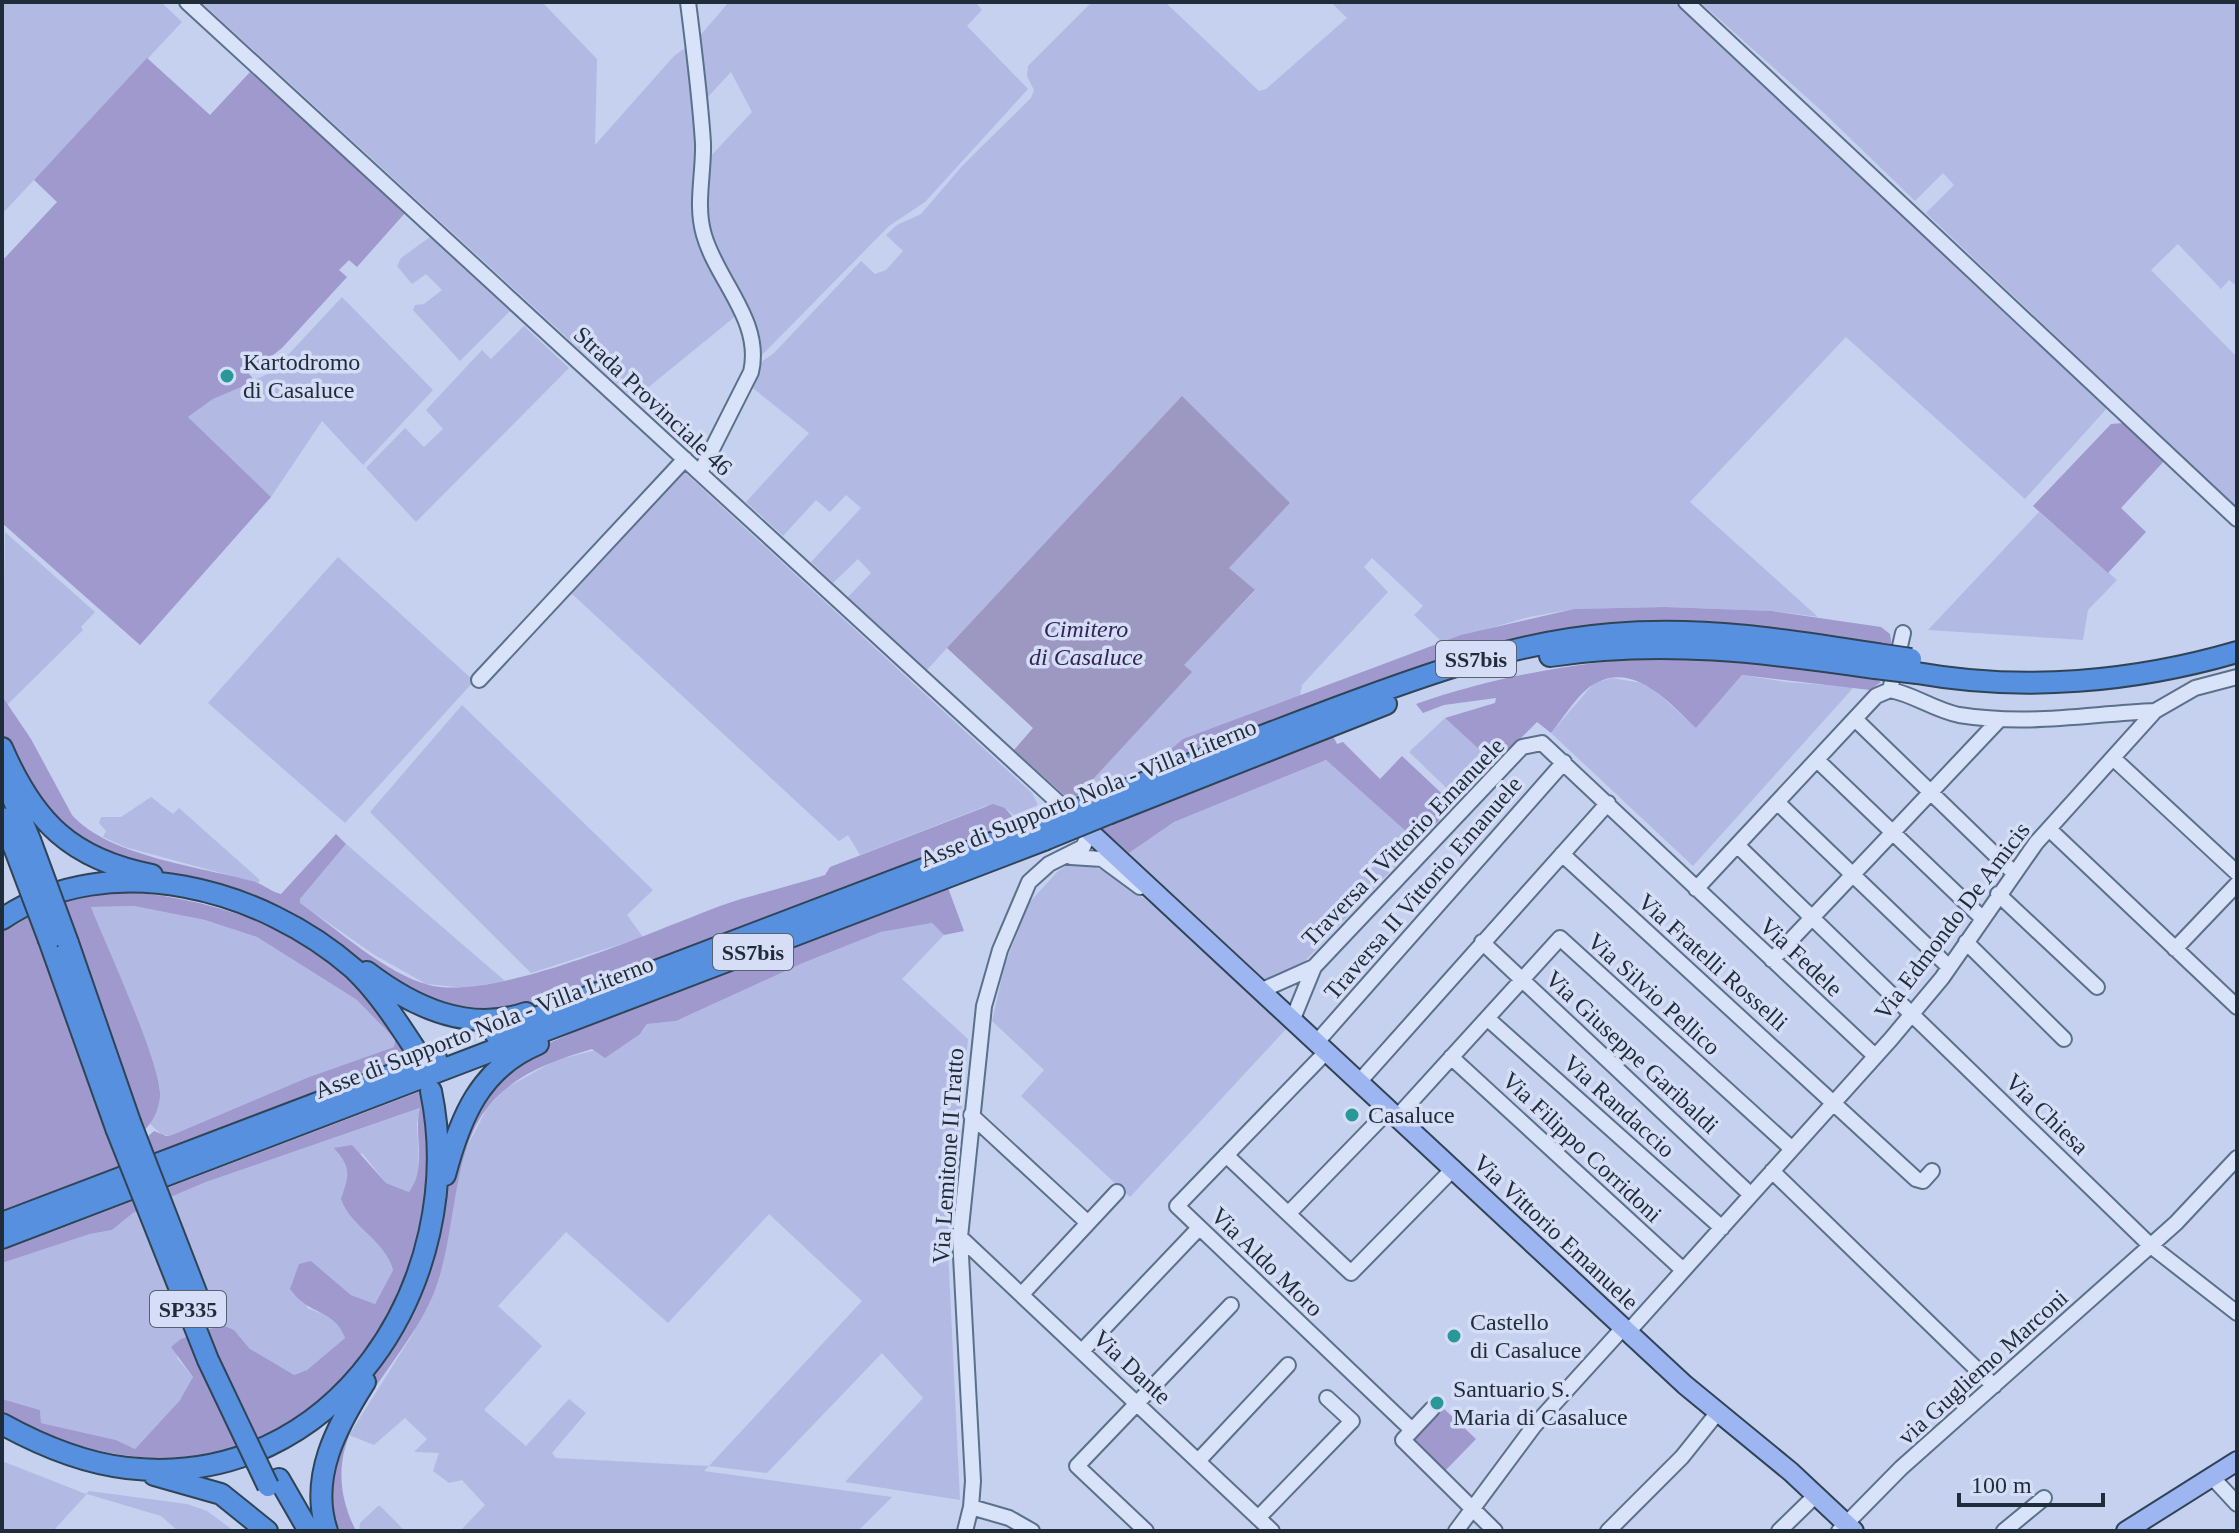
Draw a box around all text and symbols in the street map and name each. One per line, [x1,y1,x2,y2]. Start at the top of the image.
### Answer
street label: Strada Provinciale 46 [569,321,737,481]
place label: Kartodromo di Casaluce [243,349,360,403]
marker: Kartodromo di Casaluce [218,367,236,385]
park label: Cimitero di Casaluce [1029,616,1143,670]
road number: SS7bis [1436,641,1516,677]
street label: Asse di Supporto Nola - Villa Literno [916,713,1260,873]
street label: Traversa I Vittorio Emanuele [1297,733,1509,951]
street label: Traversa II Vittorio Emanuele [1319,771,1527,1005]
street label: Via Edmondo De Amicis [1869,817,2035,1025]
street label: Via Fratelli Rosselli [1633,888,1793,1036]
street label: Via Fedele [1754,912,1848,1002]
street label: Via Silvio Pellico [1582,928,1726,1060]
road number: SS7bis [713,934,793,970]
street label: Asse di Supporto Nola - Villa Literno [311,950,657,1104]
street label: Via Giuseppe Garibaldi [1540,965,1724,1139]
street label: Via Lemitone II Tratto [927,1047,969,1265]
street label: Via Randaccio [1558,1049,1680,1163]
street label: Via Filippo Corridoni [1497,1067,1667,1228]
street label: Via Chiesa [2000,1068,2094,1160]
place label: Casaluce [1368,1102,1455,1128]
marker: Casaluce [1343,1106,1361,1124]
street label: Via Vittorio Emanuele [1468,1149,1644,1315]
street label: Via Aldo Moro [1206,1202,1328,1322]
street label: via Gugliemo Marconi [1893,1284,2073,1450]
road number: SP335 [150,1291,226,1327]
place label: Castello di Casaluce [1470,1309,1581,1363]
street label: Via Dante [1088,1325,1176,1409]
marker: Castello di Casaluce [1445,1327,1463,1345]
place label: Santuario S. Maria di Casaluce [1453,1376,1628,1430]
marker: Santuario S. Maria di Casaluce [1428,1394,1446,1412]
scale bar [1959,1457,2103,1507]
text: 100 m [1971,1472,2032,1498]

